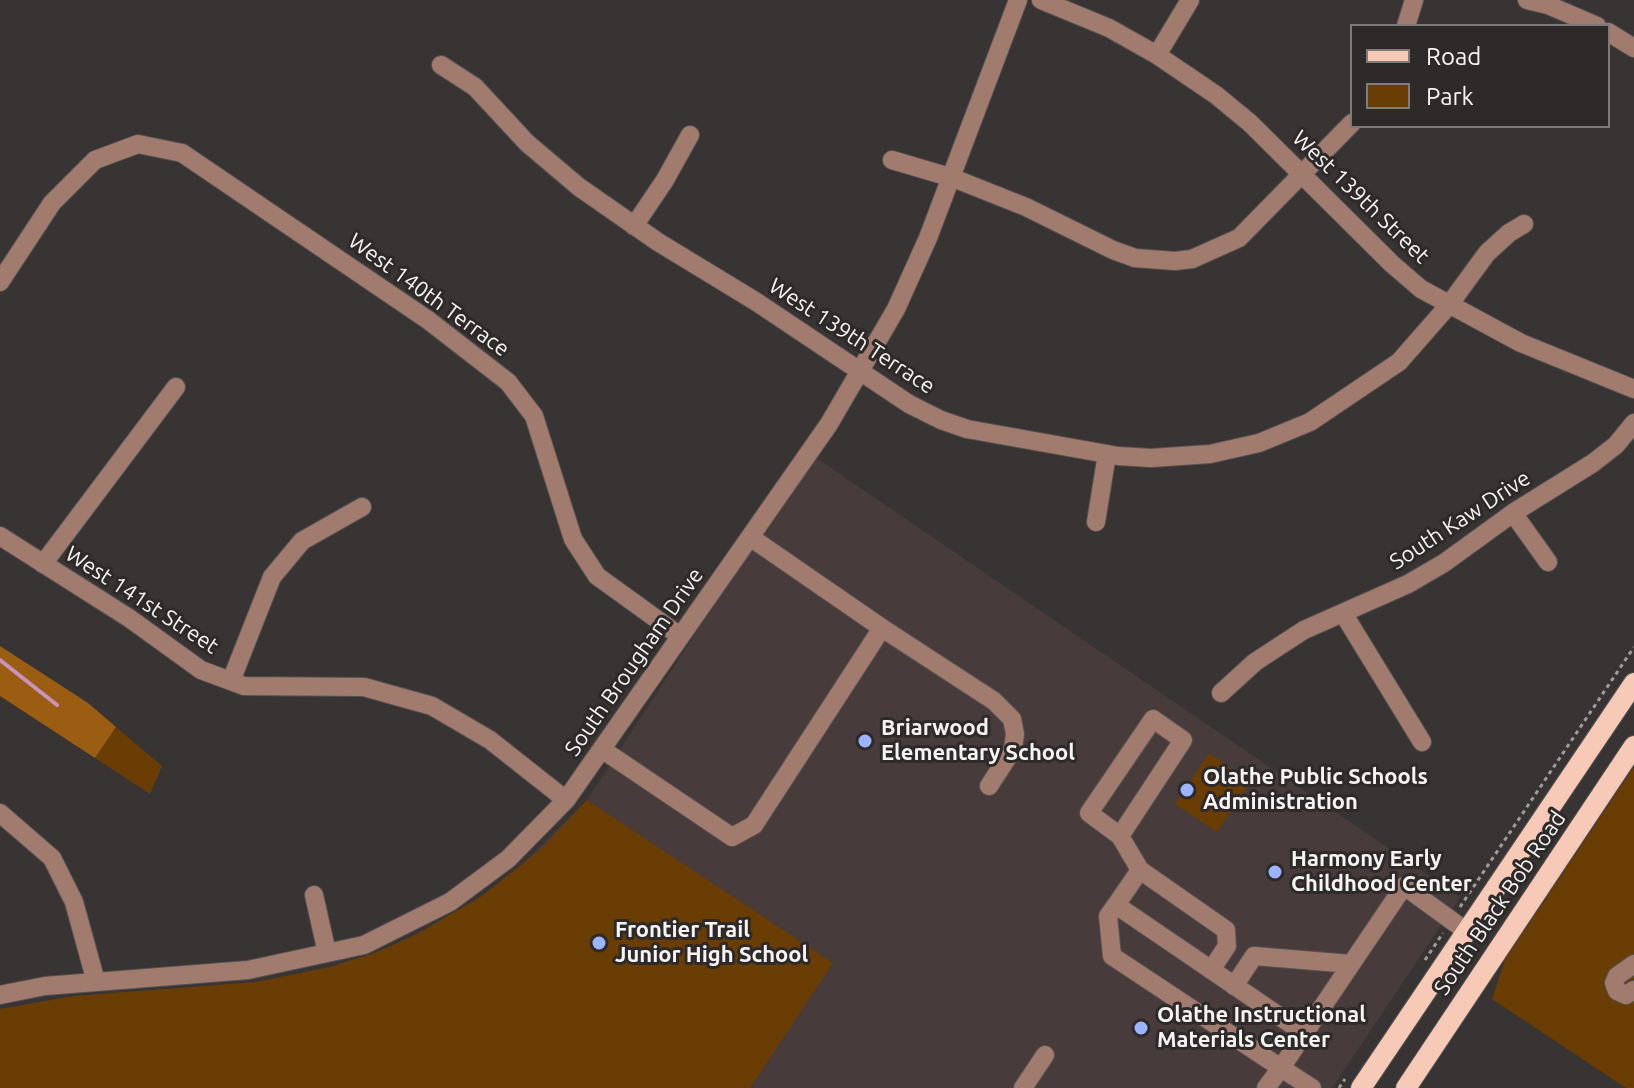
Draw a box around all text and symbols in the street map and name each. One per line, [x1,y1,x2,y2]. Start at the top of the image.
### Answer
legend [1350,24,1610,128]
text: Road [1426,43,1481,70]
text: Park [1426,83,1474,110]
street label: West 139th Street [1287,125,1435,269]
street label: West 140th Terrace [343,228,515,362]
street label: West 139th Terrace [764,273,940,399]
street label: South Kaw Drive [1385,465,1535,575]
street label: West 141st Street [60,541,224,659]
street label: South Brougham Drive [559,563,709,761]
place label: Briarwood Elementary School [881,715,1075,766]
marker: Briarwood Elementary School [856,732,874,750]
place label: Olathe Public Schools Administration [1203,764,1428,816]
marker: Olathe Public Schools Administration [1178,781,1196,799]
street label: South Black Bob Road [1429,806,1571,1000]
place label: Harmony Early Childhood Center [1291,846,1472,898]
marker: Harmony Early Childhood Center [1266,863,1284,881]
place label: Frontier Trail Junior High School [615,917,808,968]
marker: Frontier Trail Junior High School [590,934,608,952]
place label: Olathe Instructional Materials Center [1157,1002,1366,1054]
marker: Olathe Instructional Materials Center [1132,1019,1150,1037]

